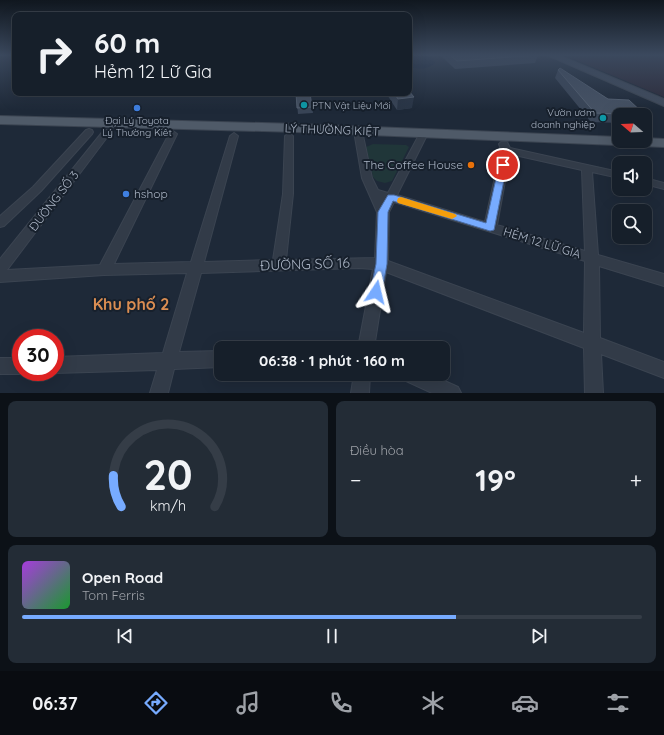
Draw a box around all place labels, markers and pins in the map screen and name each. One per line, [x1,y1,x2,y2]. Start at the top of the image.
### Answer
place label: PTN Vật Liệu Mới [312,99,391,112]
marker: PTN Vật Liệu Mới [299,100,309,110]
marker: Đại Lý Toyota Lý Thường Kiêt [132,103,142,113]
place label: Vườn ươm doanh nghiệp [531,106,595,131]
marker: Vườn ươm doanh nghiệp [598,113,608,123]
place label: Đại Lý Toyota Lý Thường Kiêt [102,114,172,139]
pin [486,148,520,182]
place label: The Coffee House [363,157,463,172]
marker: The Coffee House [466,160,476,170]
place label: hshop [134,186,168,201]
marker: hshop [121,189,131,199]

